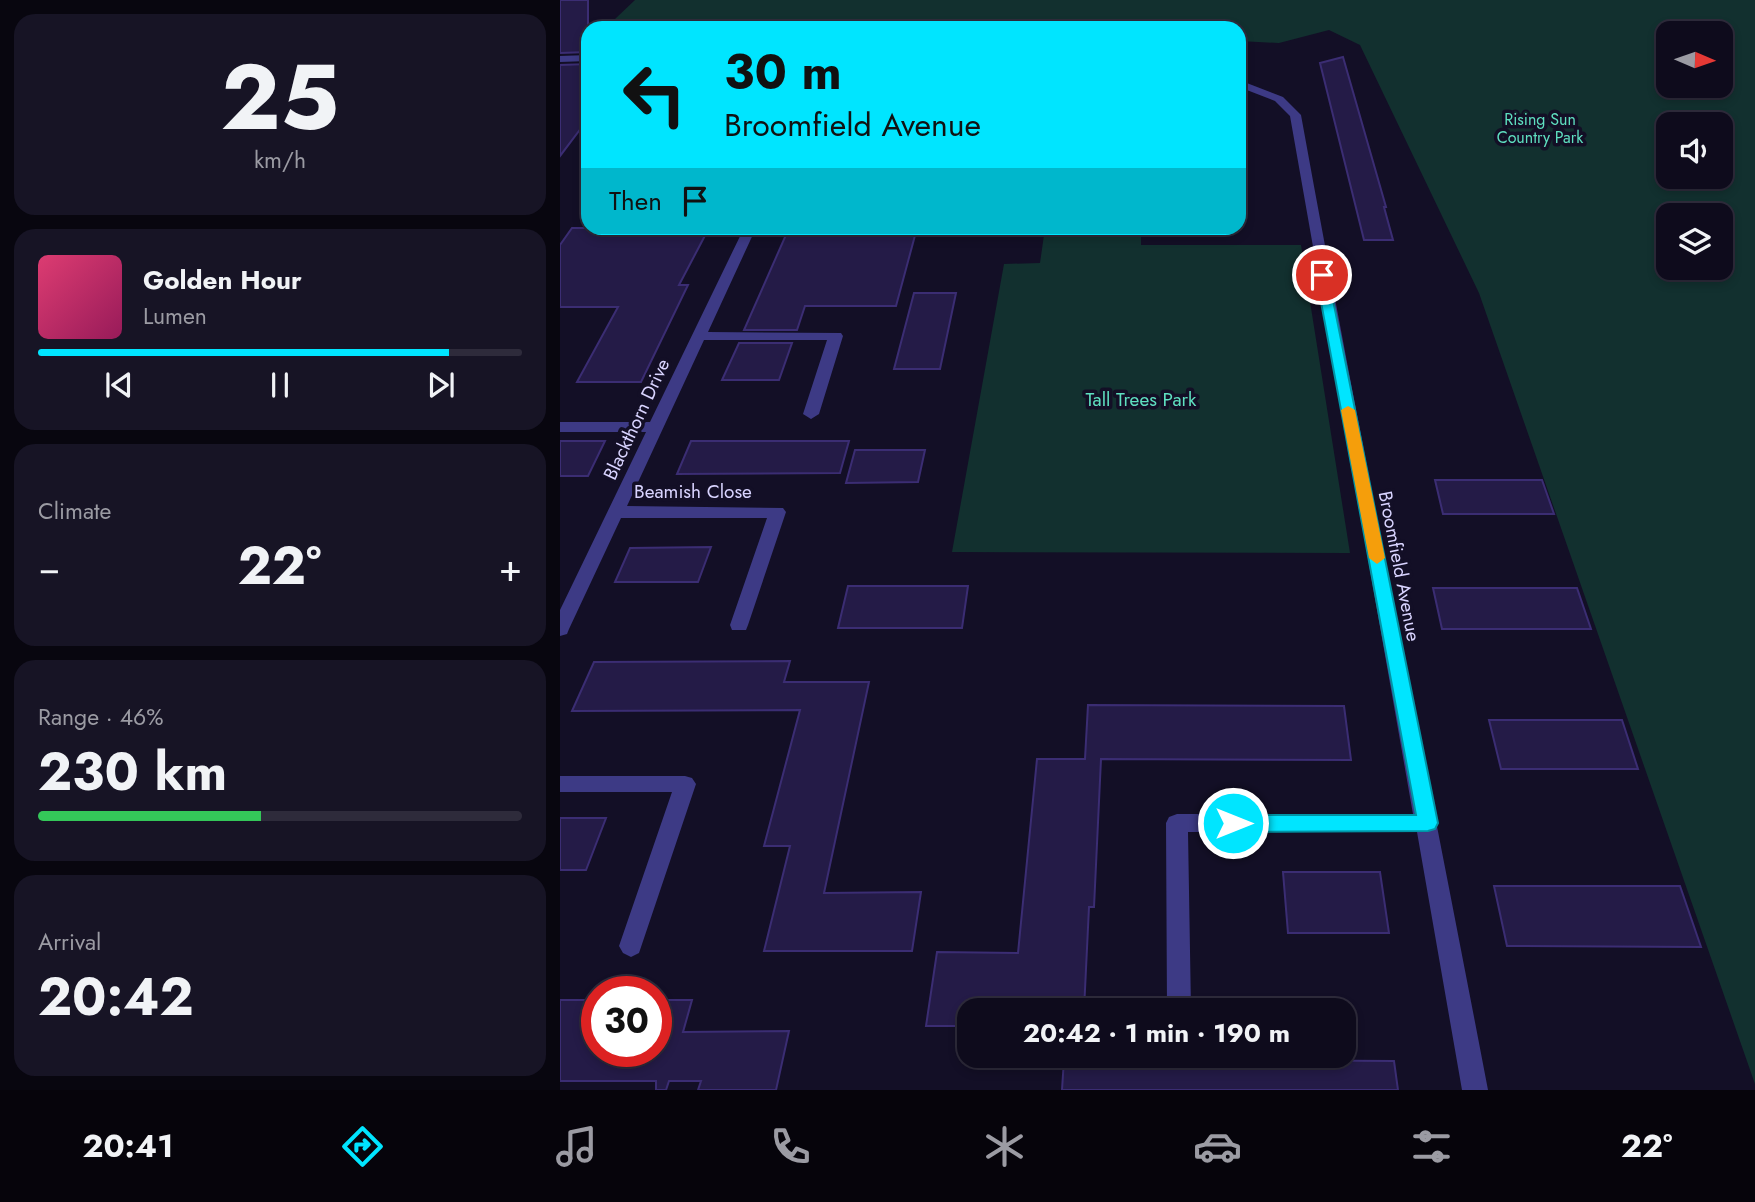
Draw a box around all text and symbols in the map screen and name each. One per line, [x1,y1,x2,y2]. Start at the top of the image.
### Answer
north arrow [1656,21,1732,98]
map controls [1656,21,1733,280]
text: 25 [221,32,339,163]
text: 30 m [724,37,842,107]
icon: left [609,49,700,140]
text: Broomfield Avenue [724,102,981,148]
park label: Rising Sun Country Park [1497,108,1584,149]
button: sound [1656,112,1733,189]
text: km/h [254,143,306,177]
text: Then [609,182,662,220]
icon: arrive [676,182,714,220]
button: layers [1656,203,1733,280]
pin [1292,245,1352,305]
icon: arrive [1303,256,1341,294]
text: Golden Hour [143,261,302,299]
text: Lumen [143,299,207,333]
street label: Blackthorn Drive [597,354,676,484]
icon: previous [100,366,138,404]
icon: pause [261,366,299,404]
icon: next [422,366,460,404]
park label: Tall Trees Park [1086,386,1197,413]
street label: Beamish Close [634,478,752,505]
street label: Broomfield Avenue [1372,489,1427,644]
text: Climate [38,494,111,528]
text: 22° [238,528,321,604]
text: − [38,540,60,595]
text: + [499,540,522,595]
text: Range · 46% [38,700,164,734]
text: 230 km [38,734,227,810]
position arrow [1196,786,1270,860]
text: Arrival [38,925,101,959]
text: 20:42 [38,959,194,1035]
speed limit sign: 30 [581,976,672,1067]
text: 20:42 · 1 min · 190 m [1023,1014,1290,1052]
icon: directions [338,1122,387,1171]
icon: music [552,1122,601,1171]
icon: phone [766,1122,815,1171]
icon: climate [980,1122,1029,1171]
icon: car [1193,1122,1242,1171]
icon: filters [1407,1122,1456,1171]
text: 20:41 [82,1123,174,1169]
text: 22° [1621,1123,1673,1169]

